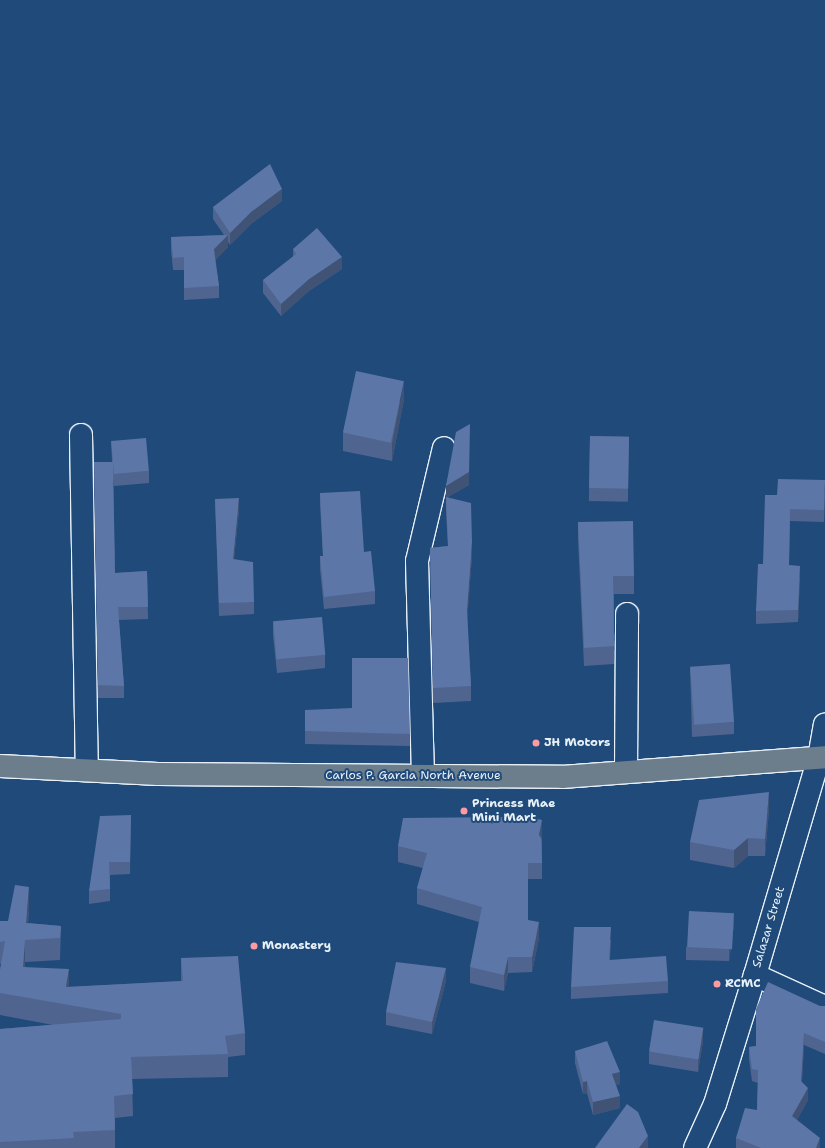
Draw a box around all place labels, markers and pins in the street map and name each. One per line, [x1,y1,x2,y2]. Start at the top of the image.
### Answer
place label: JH Motors [544,736,610,750]
marker: JH Motors [531,738,541,748]
place label: Princess Mae Mini Mart [472,797,555,825]
marker: Princess Mae Mini Mart [459,806,469,816]
place label: Monastery [262,939,331,953]
marker: Monastery [249,941,259,951]
place label: RCMC [725,977,761,991]
marker: RCMC [712,979,722,989]

